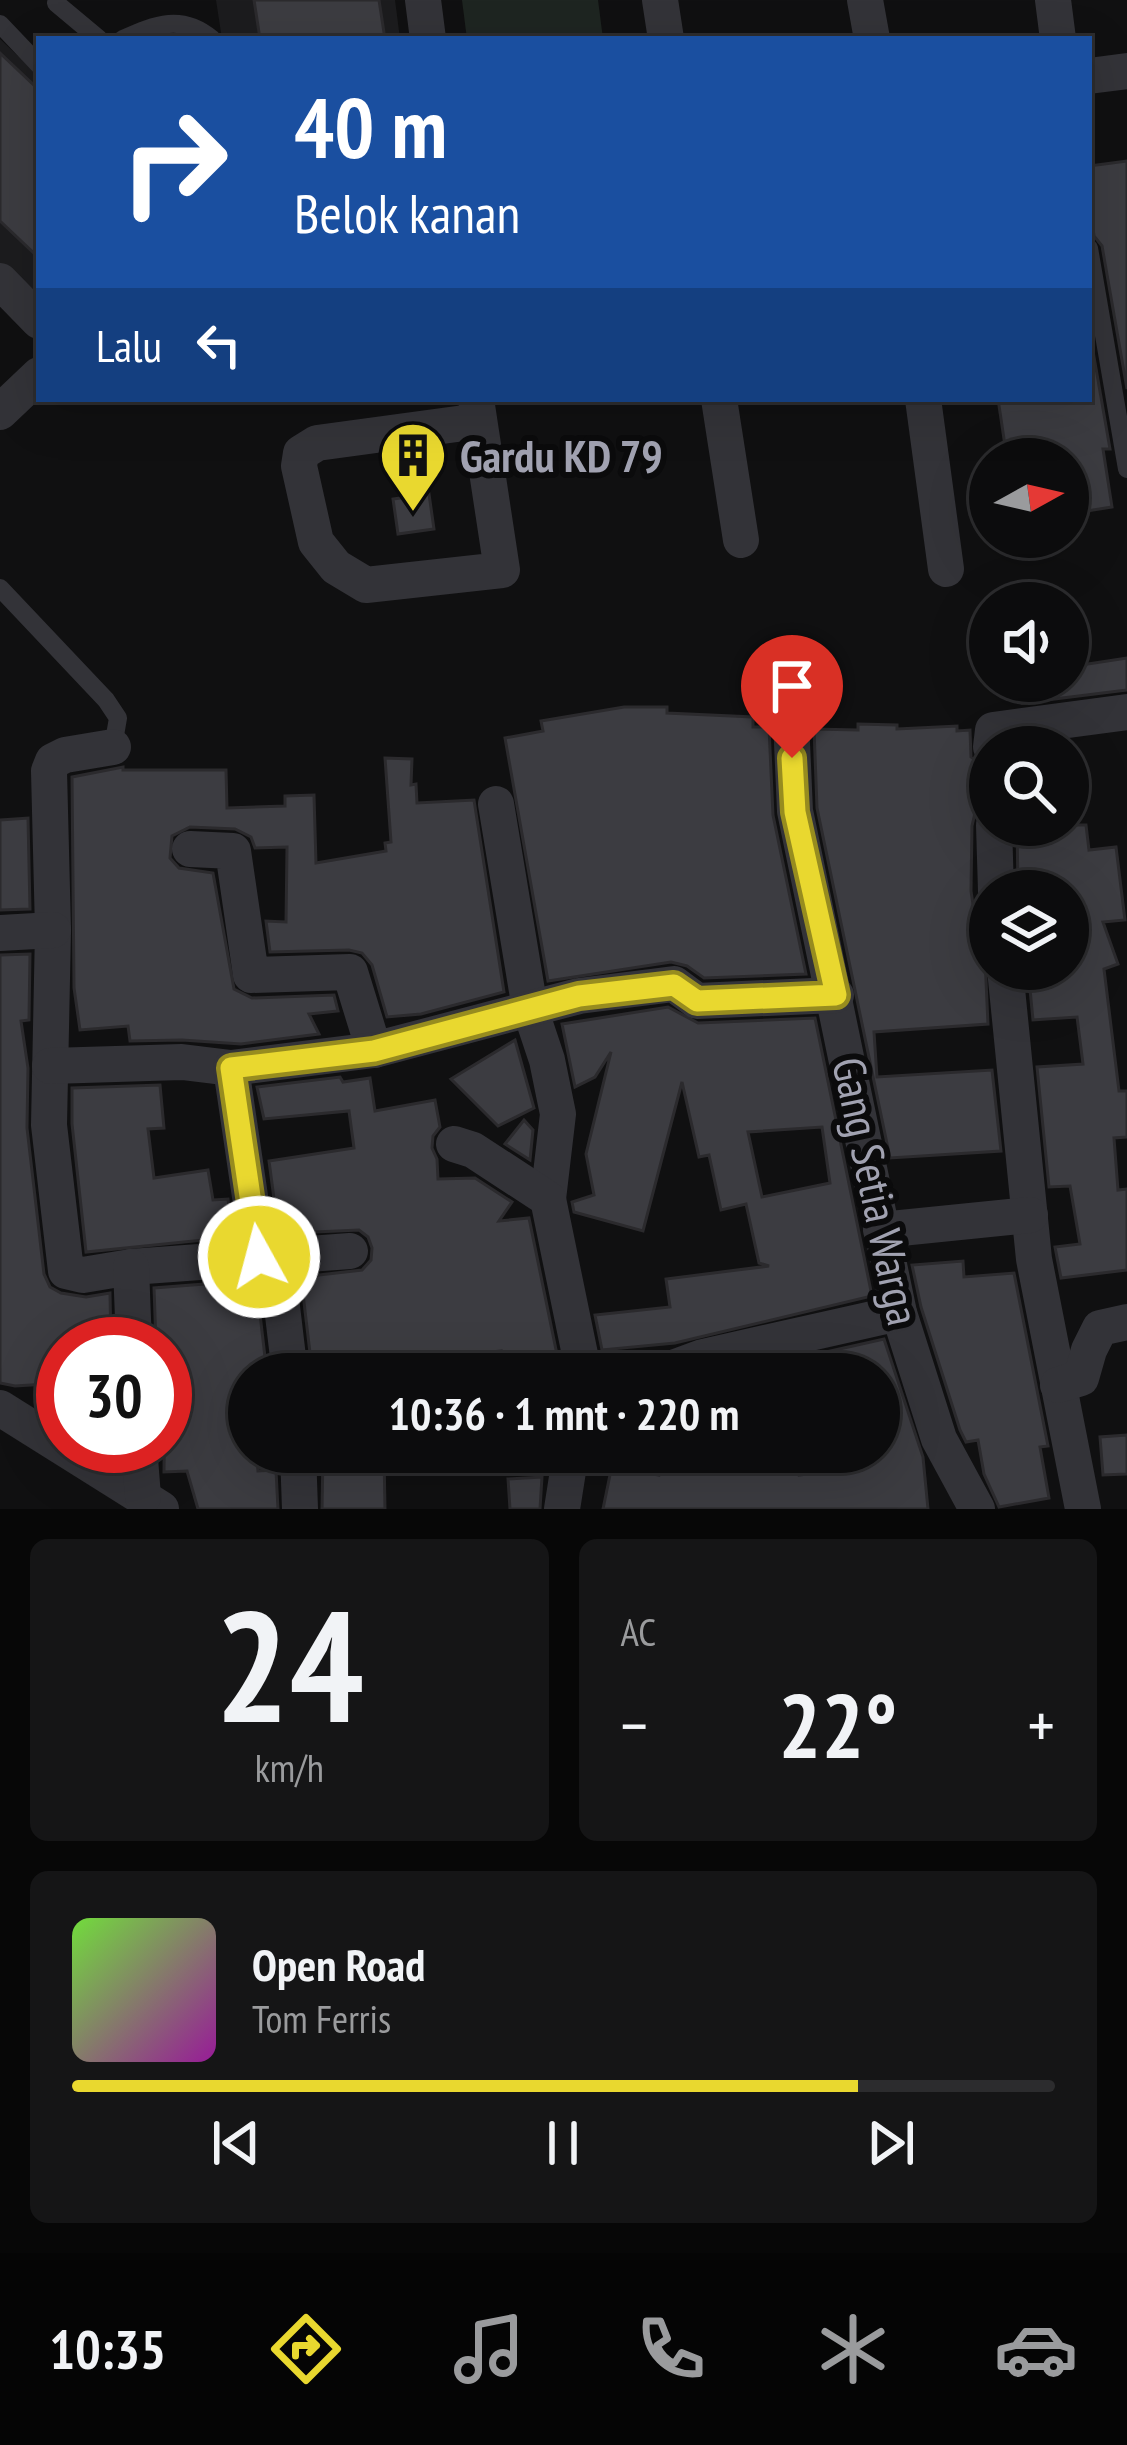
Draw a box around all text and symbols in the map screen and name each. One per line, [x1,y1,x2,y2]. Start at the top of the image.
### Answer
text: 40 m [294,72,447,181]
icon: right [96,84,252,240]
text: Belok kanan [294,178,520,248]
icon: left [186,312,252,378]
text: Lalu [96,316,162,374]
building icon: Gardu KD 79 [378,420,448,514]
place label: Gardu KD 79 [460,426,663,484]
north arrow [969,438,1089,558]
map controls [969,438,1089,990]
button: sound [969,582,1089,702]
pin [741,635,843,758]
icon: arrive [759,653,825,719]
button: search [969,726,1089,846]
button: layers [969,870,1089,990]
street label: Gang Setia Warga [820,1052,934,1330]
position arrow [196,1194,322,1320]
speed limit sign: 30 [36,1317,192,1473]
text: 10:36 · 1 mnt · 220 m [389,1384,739,1442]
text: 24 [215,1563,364,1765]
text: AC [621,1606,656,1657]
text: 22° [778,1666,897,1783]
text: − [621,1682,648,1767]
text: + [1028,1682,1055,1767]
text: km/h [255,1742,324,1793]
text: Open Road [252,1935,425,1993]
text: Tom Ferris [252,1993,391,2044]
icon: previous [203,2110,269,2176]
icon: pause [530,2110,596,2176]
icon: next [858,2110,924,2176]
icon: directions [264,2307,348,2391]
icon: music [447,2307,531,2391]
icon: phone [629,2307,713,2391]
icon: climate [811,2307,895,2391]
icon: car [994,2307,1078,2391]
text: 10:35 [49,2314,166,2384]

